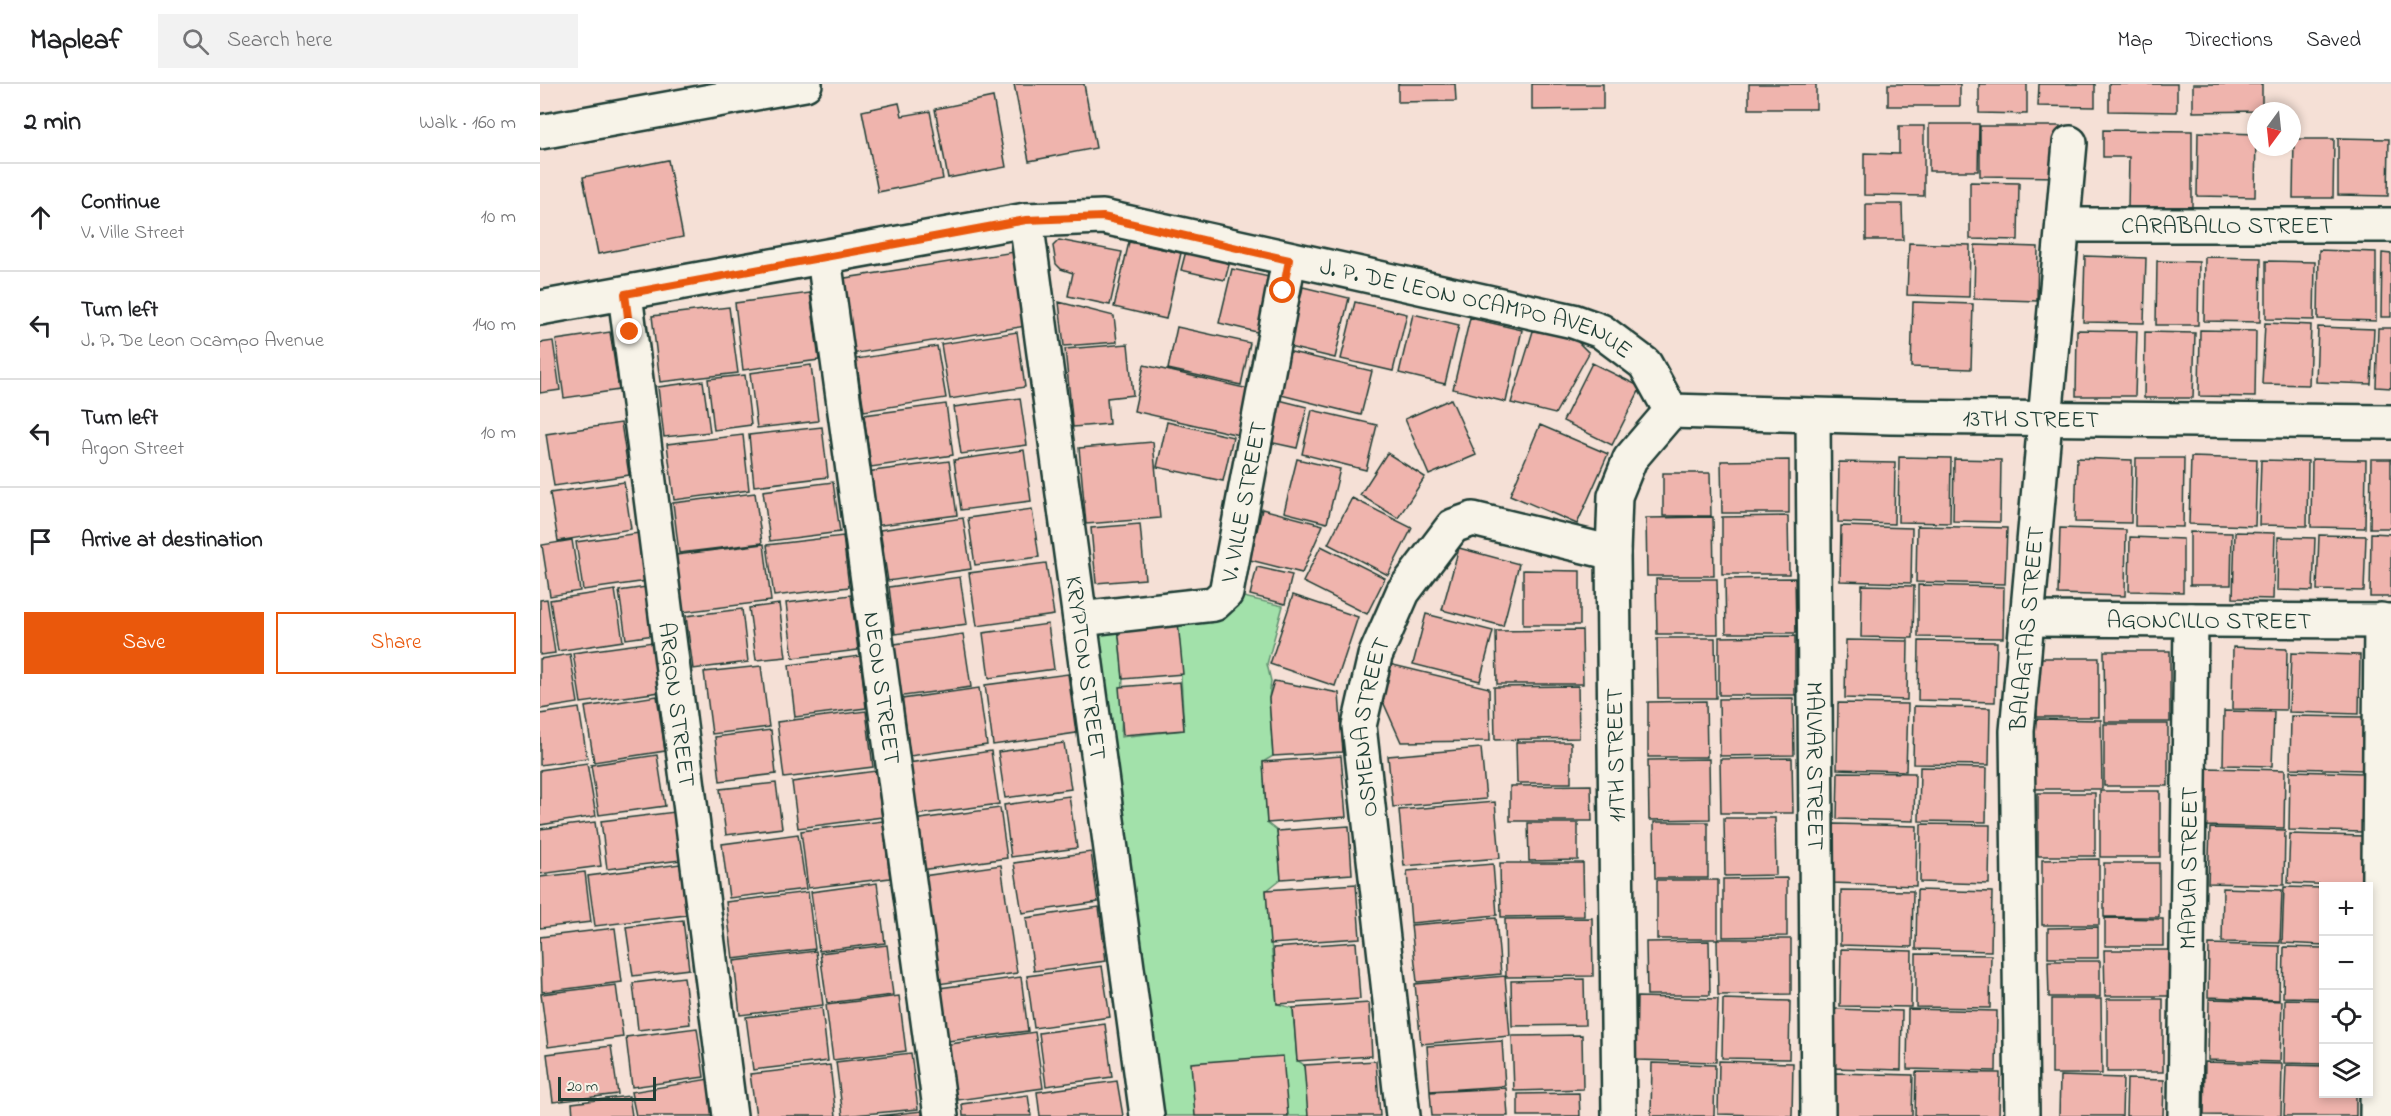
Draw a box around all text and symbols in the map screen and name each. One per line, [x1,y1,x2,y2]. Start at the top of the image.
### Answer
search box [158,14,578,68]
text: Mapleaf [30,21,122,62]
icon: search [179,25,212,58]
text: Search here [227,25,332,57]
text: Map [2117,26,2153,56]
text: Directions [2186,26,2273,56]
text: Saved [2306,26,2361,56]
north arrow [2247,102,2301,156]
text: 2 min [24,104,81,142]
text: Walk · 160 m [419,109,516,138]
text: Continue [81,187,160,219]
icon: ahead [24,201,57,234]
text: 10 m [480,203,516,232]
street label: CARABALLO STREET [2121,210,2333,245]
text: V. Ville Street [81,219,185,248]
street label: J. P. DE LEON OCAMPO AVENUE [1316,250,1639,369]
route start [1269,277,1295,303]
text: Turn left [81,295,158,327]
icon: left [24,309,57,342]
text: 140 m [472,311,516,340]
route end [616,318,642,344]
text: J. P. De Leon Ocampo Avenue [81,327,324,356]
text: Turn left [81,403,158,435]
street label: 13TH STREET [1962,403,2100,439]
icon: left [24,417,57,450]
text: 10 m [480,419,516,448]
street label: V. VILLE STREET [1213,419,1278,586]
text: Argon Street [81,435,184,464]
icon: arrive [24,525,57,558]
text: Arrive at destination [81,525,263,557]
street label: BALAGTAS STREET [2002,525,2055,733]
street label: KRYPTON STREET [1054,574,1114,763]
street label: AGONCILLO STREET [2106,604,2312,641]
street label: NEON STREET [852,610,908,767]
button: Save [24,612,264,674]
button: Share [276,612,516,674]
street label: ARGON STREET [647,620,703,790]
street label: OSMENA STREET [1344,632,1401,819]
street label: MALVAR STREET [1795,681,1831,851]
street label: 11TH STREET [1599,687,1636,822]
street label: MAPUA STREET [2172,786,2209,950]
map controls [2319,882,2373,1098]
button: + [2319,882,2373,936]
button: − [2319,936,2373,990]
button: locate [2319,990,2373,1044]
button: layers [2319,1044,2373,1098]
scale bar [558,1074,656,1102]
text: 20 m [567,1075,598,1099]

